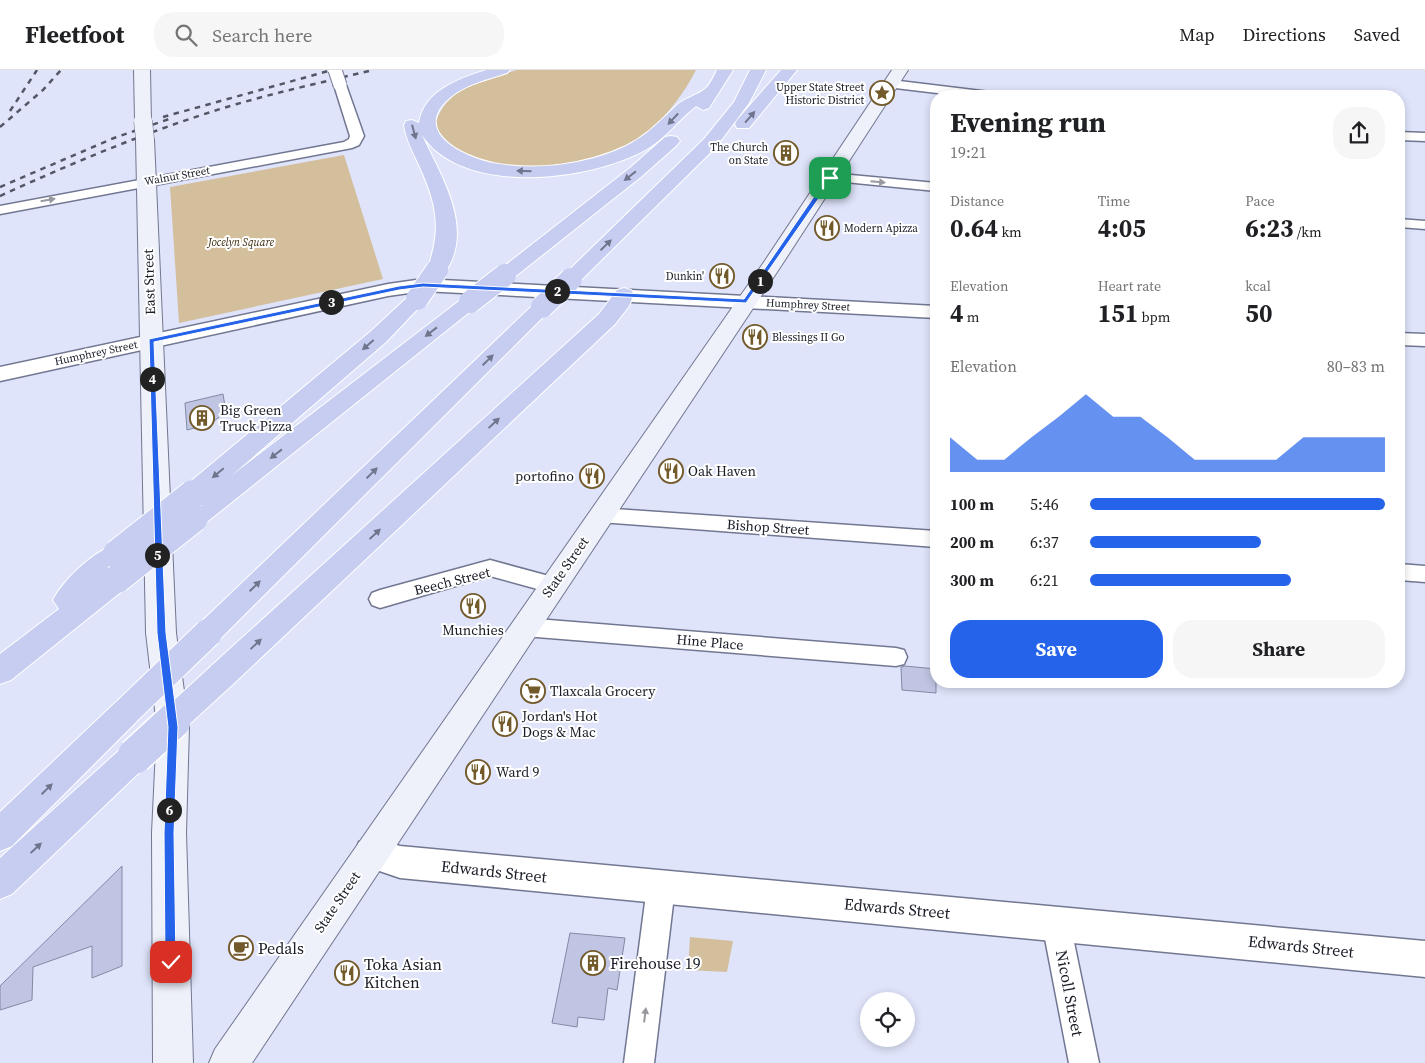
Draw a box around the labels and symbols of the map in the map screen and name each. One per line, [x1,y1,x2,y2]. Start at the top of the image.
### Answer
place label: Upper State Street Historic District [776,80,864,108]
place icon: Upper State Street Historic District [869,80,895,106]
one-way arrow [744,110,755,123]
one-way arrow [667,113,679,125]
one-way arrow [410,124,418,140]
place label: The Church on State [710,140,768,168]
building icon: The Church on State [773,140,799,166]
pin [809,157,851,199]
street label: Walnut Street [143,163,211,189]
one-way arrow [516,167,532,175]
one-way arrow [624,171,637,182]
one-way arrow [871,178,887,186]
one-way arrow [40,195,56,203]
restaurant icon: Modern Apizza [814,215,840,241]
place label: Modern Apizza [844,221,918,236]
park label: Jocelyn Square [206,235,275,250]
one-way arrow [600,239,612,251]
street label: East Street [138,248,160,315]
restaurant icon: Dunkin' [709,263,735,289]
pin: 1 [748,268,772,294]
place label: Dunkin' [666,269,704,284]
pin: 2 [544,278,570,304]
pin: 3 [318,290,344,314]
street label: Humphrey Street [766,295,851,315]
restaurant icon: Blessings II Go [742,324,768,350]
one-way arrow [425,327,438,338]
place label: Blessings II Go [772,330,845,345]
street label: Humphrey Street [53,337,139,369]
one-way arrow [362,339,375,350]
one-way arrow [482,354,494,366]
pin: 4 [140,366,164,392]
place label: Big Green Truck Pizza [220,400,293,436]
building icon: Big Green Truck Pizza [189,405,215,431]
one-way arrow [488,417,500,429]
one-way arrow [270,449,283,460]
restaurant icon: Oak Haven [658,458,684,484]
place label: Oak Haven [688,461,756,481]
restaurant icon: portofino [579,463,605,489]
place label: portofino [515,466,574,486]
one-way arrow [212,467,225,478]
one-way arrow [365,467,377,479]
street label: Bishop Street [726,514,810,540]
one-way arrow [369,528,381,540]
street label: State Street [537,532,593,601]
pin: 5 [144,542,170,568]
street label: Beech Street [412,562,493,600]
one-way arrow [249,581,261,593]
restaurant icon: Munchies [460,593,486,619]
place label: Munchies [442,620,504,640]
street label: Hine Place [676,629,744,655]
one-way arrow [250,638,262,650]
supermarket icon: Tlaxcala Grocery [520,678,546,704]
place label: Tlaxcala Grocery [550,681,656,701]
place label: Jordan's Hot Dogs & Mac [521,706,598,742]
restaurant icon: Jordan's Hot Dogs & Mac [492,711,518,737]
restaurant icon: Ward 9 [465,759,491,785]
place label: Ward 9 [496,762,540,782]
one-way arrow [41,783,53,795]
pin: 6 [156,798,182,822]
one-way arrow [29,842,41,854]
street label: Edwards Street [440,855,549,888]
street label: State Street [309,867,365,937]
street label: Edwards Street [843,892,952,924]
street label: Edwards Street [1247,930,1356,963]
cafe icon: Pedals [228,935,254,961]
place label: Pedals [258,937,304,959]
pin [150,941,192,983]
street label: Nicoll Street [1051,948,1089,1039]
building icon: Firehouse 19 [580,950,606,976]
place label: Firehouse 19 [610,952,701,974]
place label: Toka Asian Kitchen [364,953,442,993]
restaurant icon: Toka Asian Kitchen [334,960,360,986]
one-way arrow [641,1006,649,1022]

